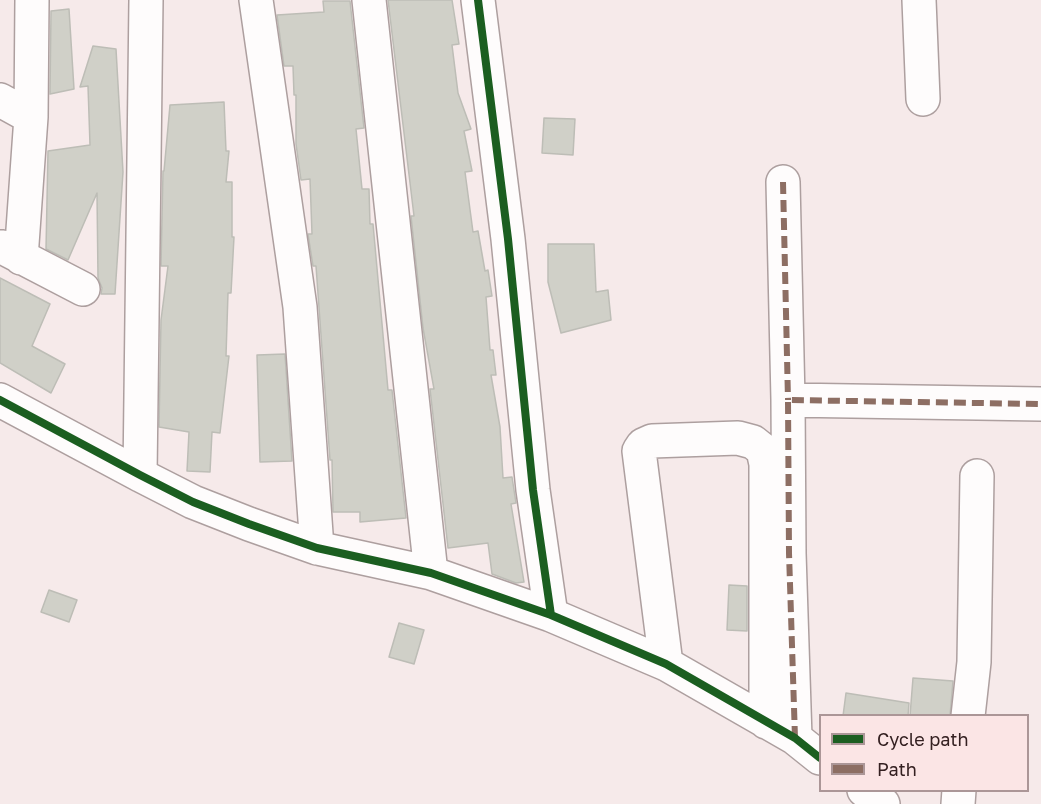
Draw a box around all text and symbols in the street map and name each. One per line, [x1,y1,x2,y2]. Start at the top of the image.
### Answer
legend [819,714,1029,792]
text: Cycle path [877,728,969,750]
text: Path [877,758,917,780]

